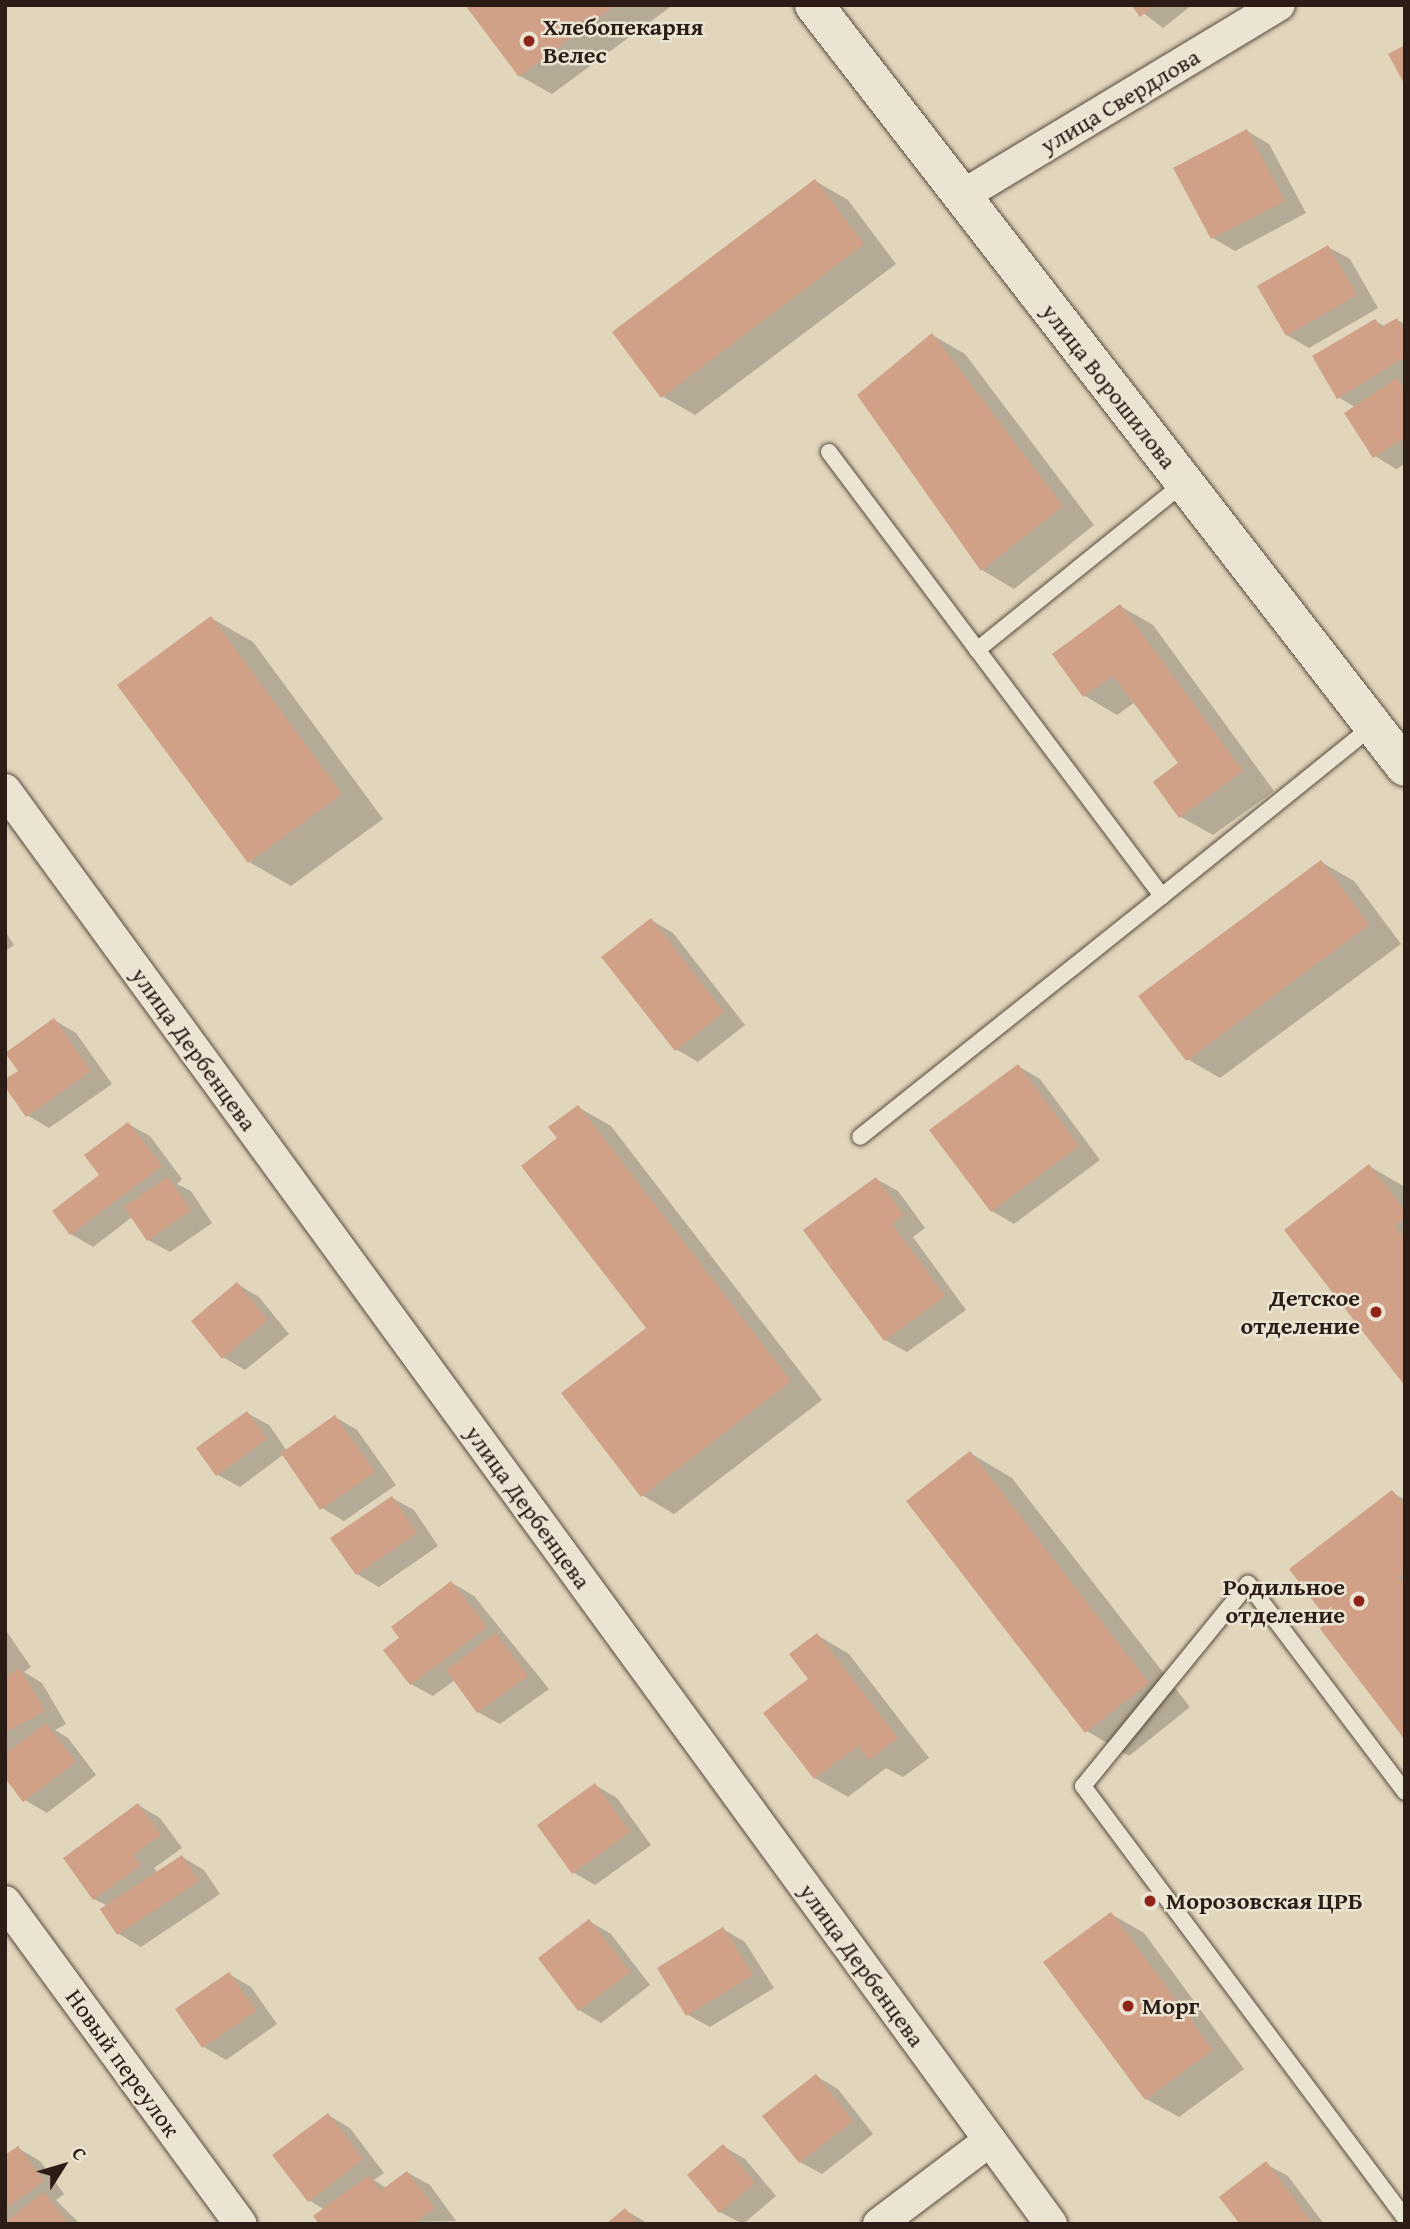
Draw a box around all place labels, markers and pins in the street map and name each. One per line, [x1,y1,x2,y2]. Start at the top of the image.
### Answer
place label: Хлебопекарня Велес [543,13,703,69]
marker: Хлебопекарня Велес [521,33,537,49]
place label: Детское отделение [1241,1284,1360,1340]
marker: Детское отделение [1366,1302,1386,1322]
place label: Родильное отделение [1223,1573,1345,1629]
marker: Родильное отделение [1351,1593,1367,1609]
place label: Морозовская ЦРБ [1166,1887,1363,1915]
marker: Морозовская ЦРБ [1140,1891,1160,1911]
place label: Морг [1142,1992,1199,2020]
marker: Морг [1120,1998,1136,2014]

